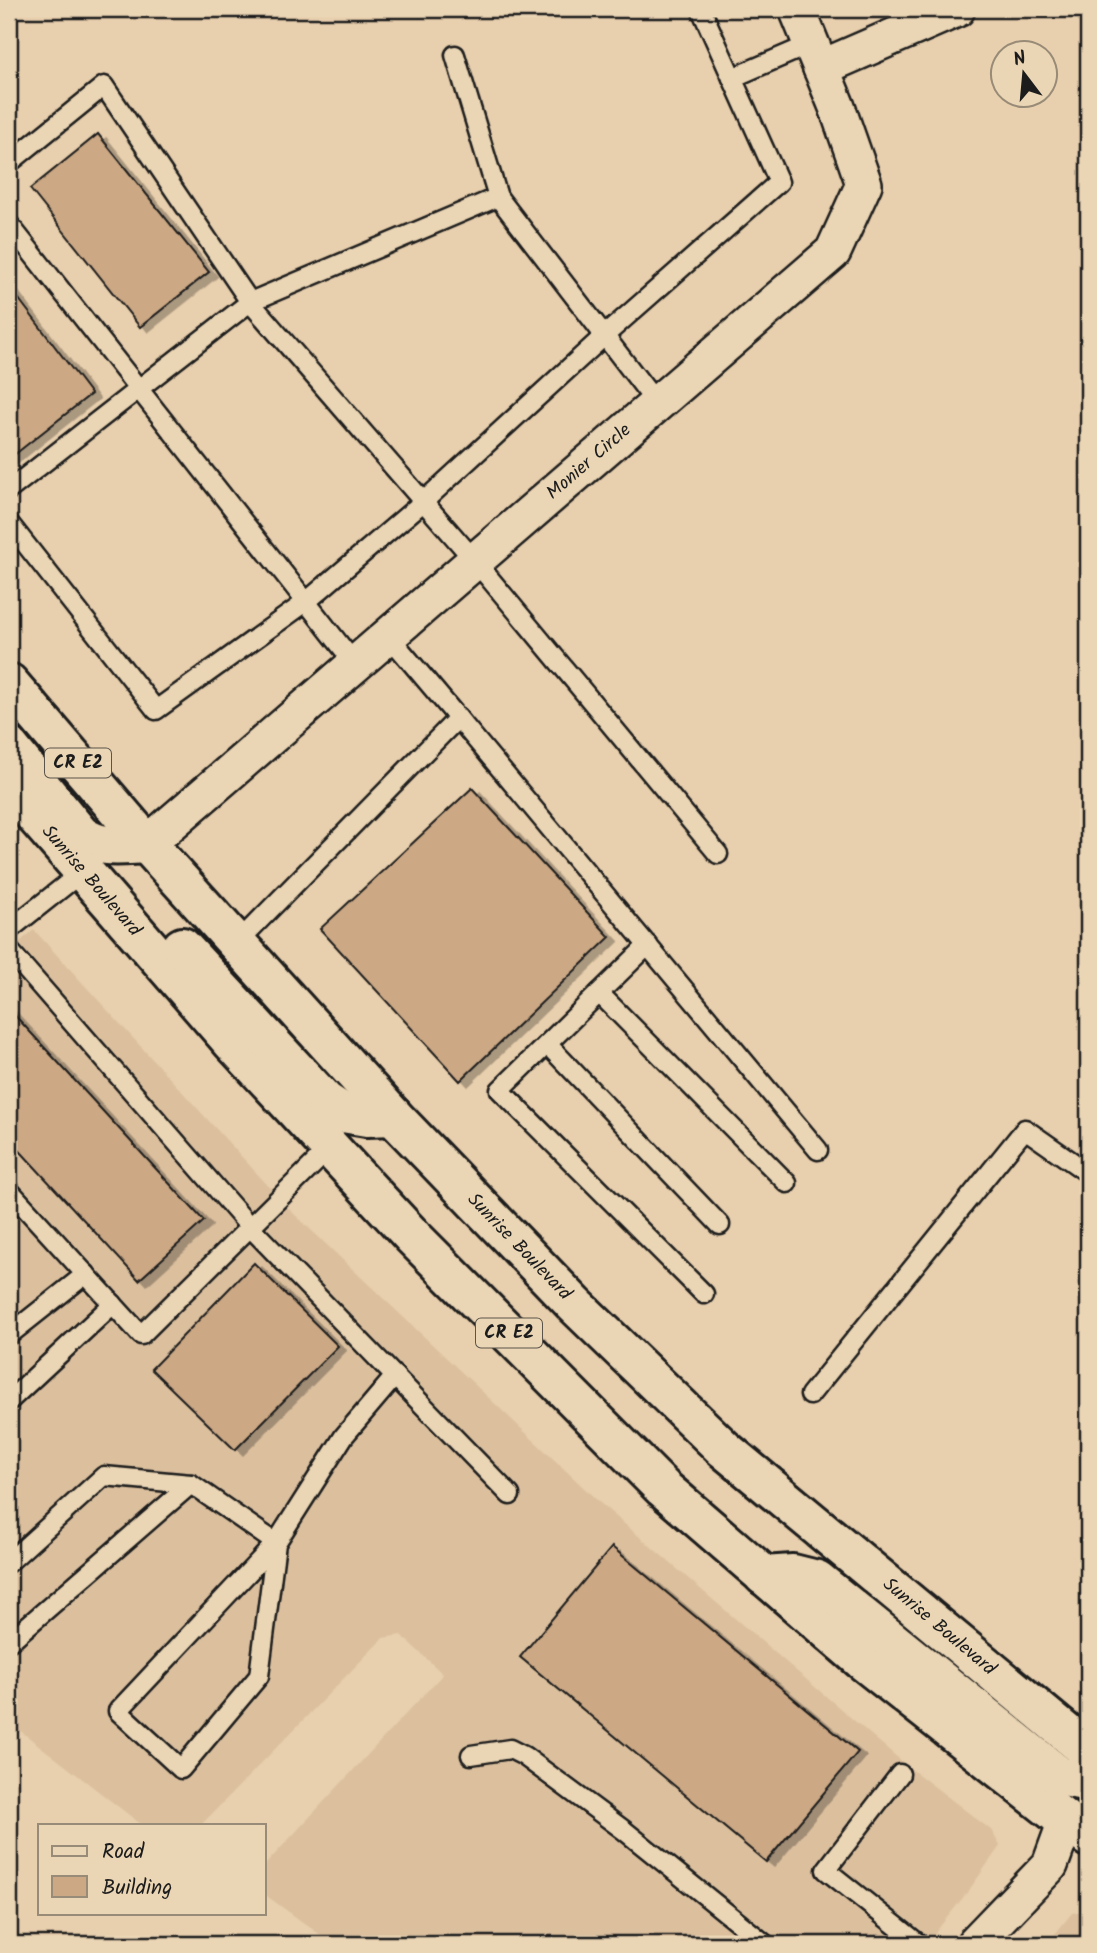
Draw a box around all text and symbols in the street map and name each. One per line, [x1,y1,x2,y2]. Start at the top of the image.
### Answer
north arrow [988,38,1058,108]
text: N [1010,44,1030,76]
street label: Monier Circle [540,416,639,508]
road number: CR E2 [45,748,111,778]
street label: Sunrise Boulevard [34,818,149,944]
street label: Sunrise Boulevard [460,1186,579,1308]
road number: CR E2 [476,1318,542,1348]
street label: Sunrise Boulevard [876,1570,1003,1684]
legend [38,1824,266,1914]
text: Road [102,1836,145,1869]
text: Building [102,1872,172,1905]

